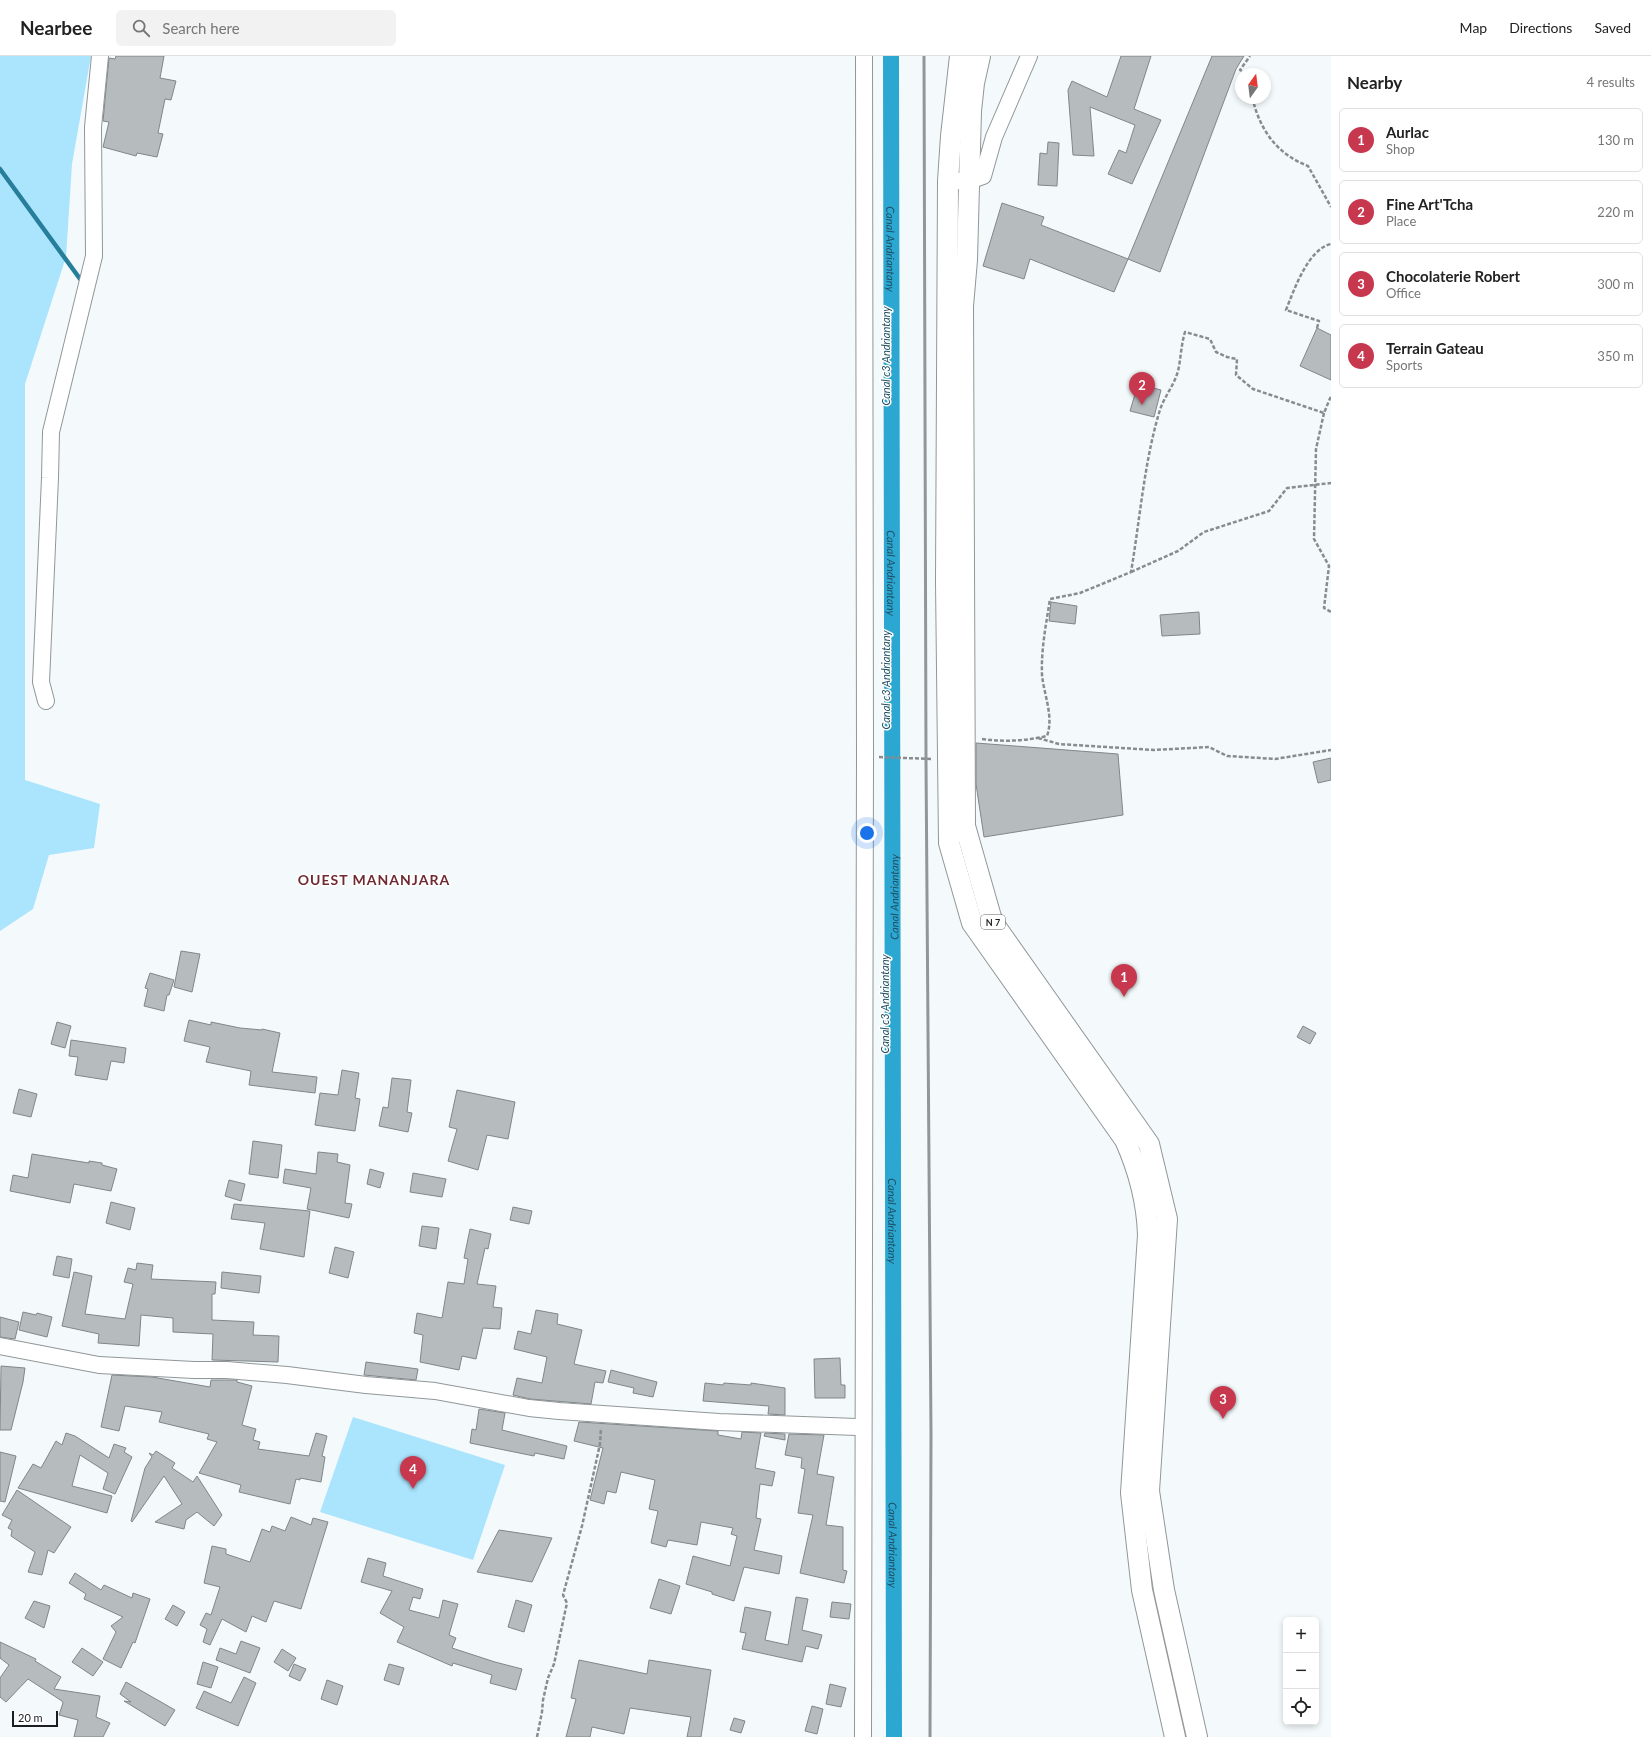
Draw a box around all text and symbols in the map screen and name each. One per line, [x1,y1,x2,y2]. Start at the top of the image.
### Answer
search box [116,10,396,46]
text: Nearbee [20,16,92,39]
icon: search [130,17,152,39]
text: Search here [162,19,240,37]
text: Map [1460,19,1487,36]
text: Directions [1509,19,1572,36]
text: Saved [1594,19,1631,36]
north arrow [1235,68,1271,104]
text: Nearby [1347,72,1402,93]
text: 4 results [1587,74,1635,90]
text: Aurlac [1386,123,1429,141]
text: 1 [1357,132,1365,148]
text: 130 m [1597,132,1634,148]
text: Shop [1386,141,1415,157]
text: Fine Art'Tcha [1386,195,1473,213]
text: 2 [1357,204,1365,220]
text: 220 m [1597,204,1634,220]
water label: Canal Andriantany [885,206,898,292]
text: Place [1386,213,1416,229]
text: Chocolaterie Robert [1386,267,1520,285]
text: 3 [1357,276,1365,292]
text: 300 m [1597,276,1634,292]
text: Office [1386,285,1421,301]
water label: Canal c3 Andriantany [879,306,892,406]
text: Terrain Gateau [1386,339,1484,357]
text: 4 [1357,348,1365,364]
text: 350 m [1597,348,1634,364]
text: Sports [1386,357,1423,373]
pin: 2 [1129,372,1155,405]
water label: Canal Andriantany [885,530,899,616]
water label: Canal c3 Andriantany [879,630,892,730]
your location [857,823,877,843]
water label: Canal Andriantany [887,854,900,940]
district label: OUEST MANANJARA [298,871,450,888]
road number: N 7 [981,915,1005,929]
water label: Canal c3 Andriantany [878,954,891,1054]
pin: 1 [1111,964,1137,997]
water label: Canal Andriantany [887,1178,900,1264]
pin: 3 [1210,1386,1236,1419]
pin: 4 [400,1456,426,1489]
water label: Canal Andriantany [887,1502,900,1588]
map controls [1283,1617,1319,1725]
button: + [1283,1617,1319,1653]
button: − [1283,1653,1319,1689]
button: locate [1283,1689,1319,1725]
scale bar [12,1709,58,1728]
text: 20 m [18,1711,43,1724]

